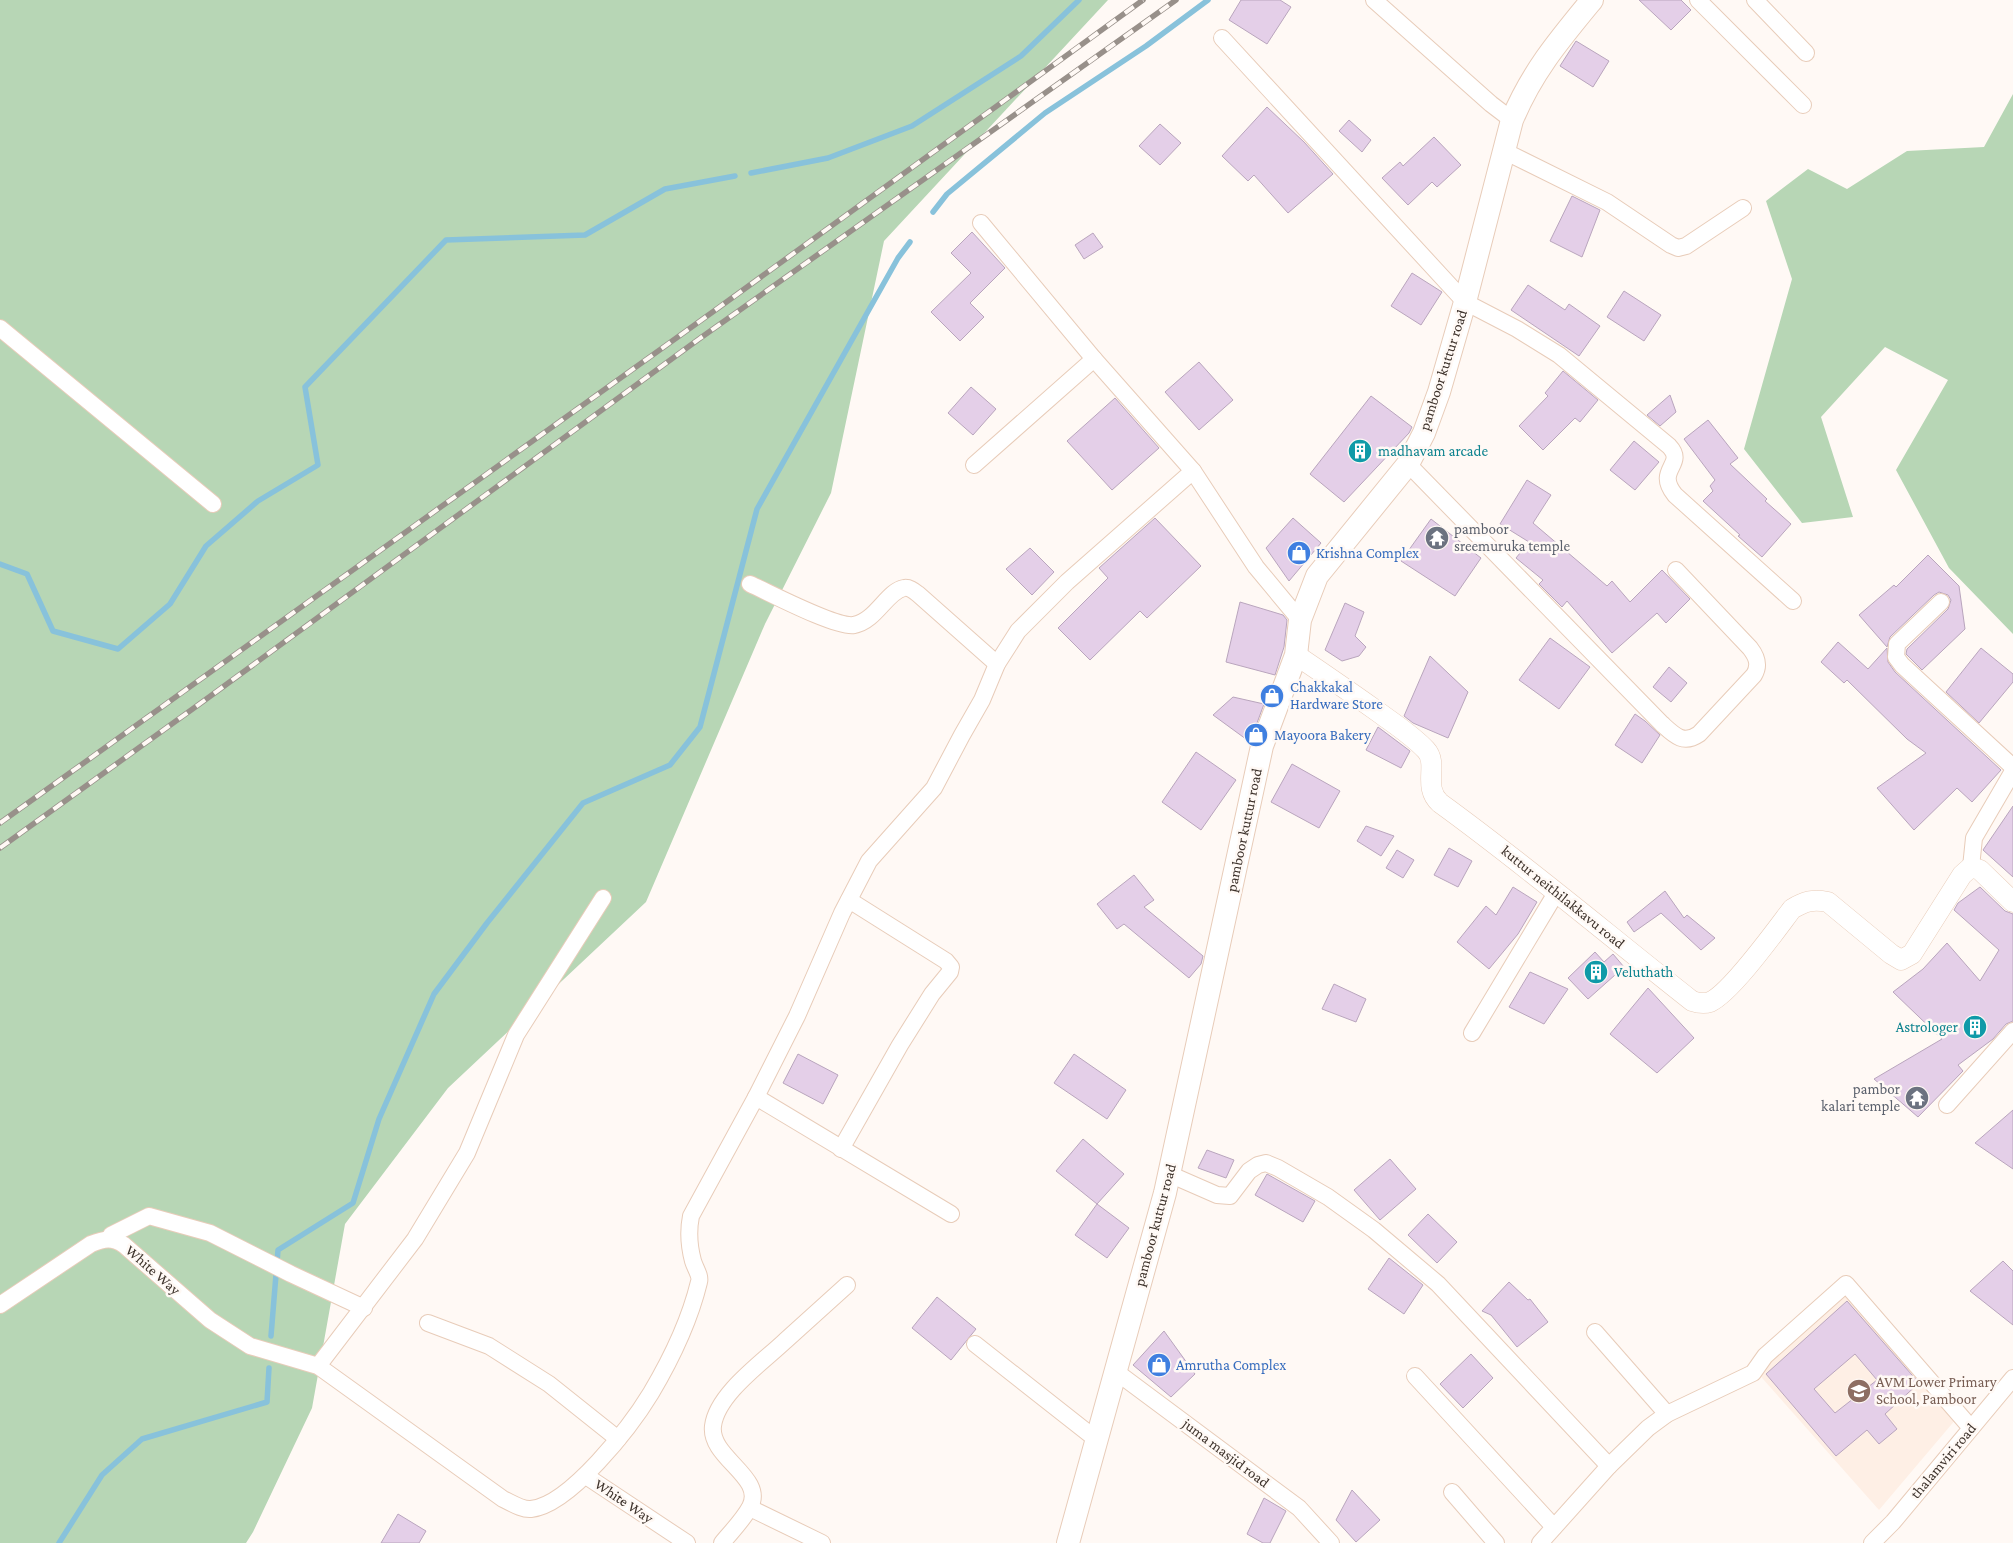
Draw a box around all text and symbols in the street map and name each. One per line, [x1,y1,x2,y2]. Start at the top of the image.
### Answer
street label: pamboor kuttur road [1416,308,1471,433]
building icon: madhavam arcade [1347,438,1373,464]
place label: madhavam arcade [1378,443,1488,459]
place label: pamboor sreemuruka temple [1454,521,1571,555]
temple icon: pamboor sreemuruka temple [1424,525,1450,551]
shop icon: Krishna Complex [1286,540,1312,566]
place label: Krishna Complex [1316,545,1419,562]
place label: Chakkakal Hardware Store [1290,679,1383,712]
shop icon: Chakkakal Hardware Store [1259,683,1285,709]
shop icon: Mayoora Bakery [1243,722,1269,748]
place label: Mayoora Bakery [1274,727,1371,744]
street label: pamboor kuttur road [1223,767,1266,893]
street label: kuttur neithilakkavu road [1498,842,1628,952]
building icon: Veluthath [1583,959,1609,985]
place label: Veluthath [1614,964,1673,980]
building icon: Astrologer [1962,1014,1988,1040]
place label: Astrologer [1896,1019,1959,1036]
place label: pambor kalari temple [1821,1081,1901,1115]
temple icon: pambor kalari temple [1904,1085,1930,1111]
street label: pamboor kuttur road [1131,1162,1180,1288]
street label: White Way [122,1242,184,1299]
shop icon: Amrutha Complex [1146,1352,1172,1378]
place label: Amrutha Complex [1176,1357,1286,1374]
place label: AVM Lower Primary School, Pamboor [1876,1374,1997,1407]
school or university icon: AVM Lower Primary School, Pamboor [1846,1378,1872,1404]
street label: juma masjid road [1178,1415,1272,1492]
street label: thalamviri road [1907,1420,1979,1502]
street label: White Way [591,1476,656,1527]

